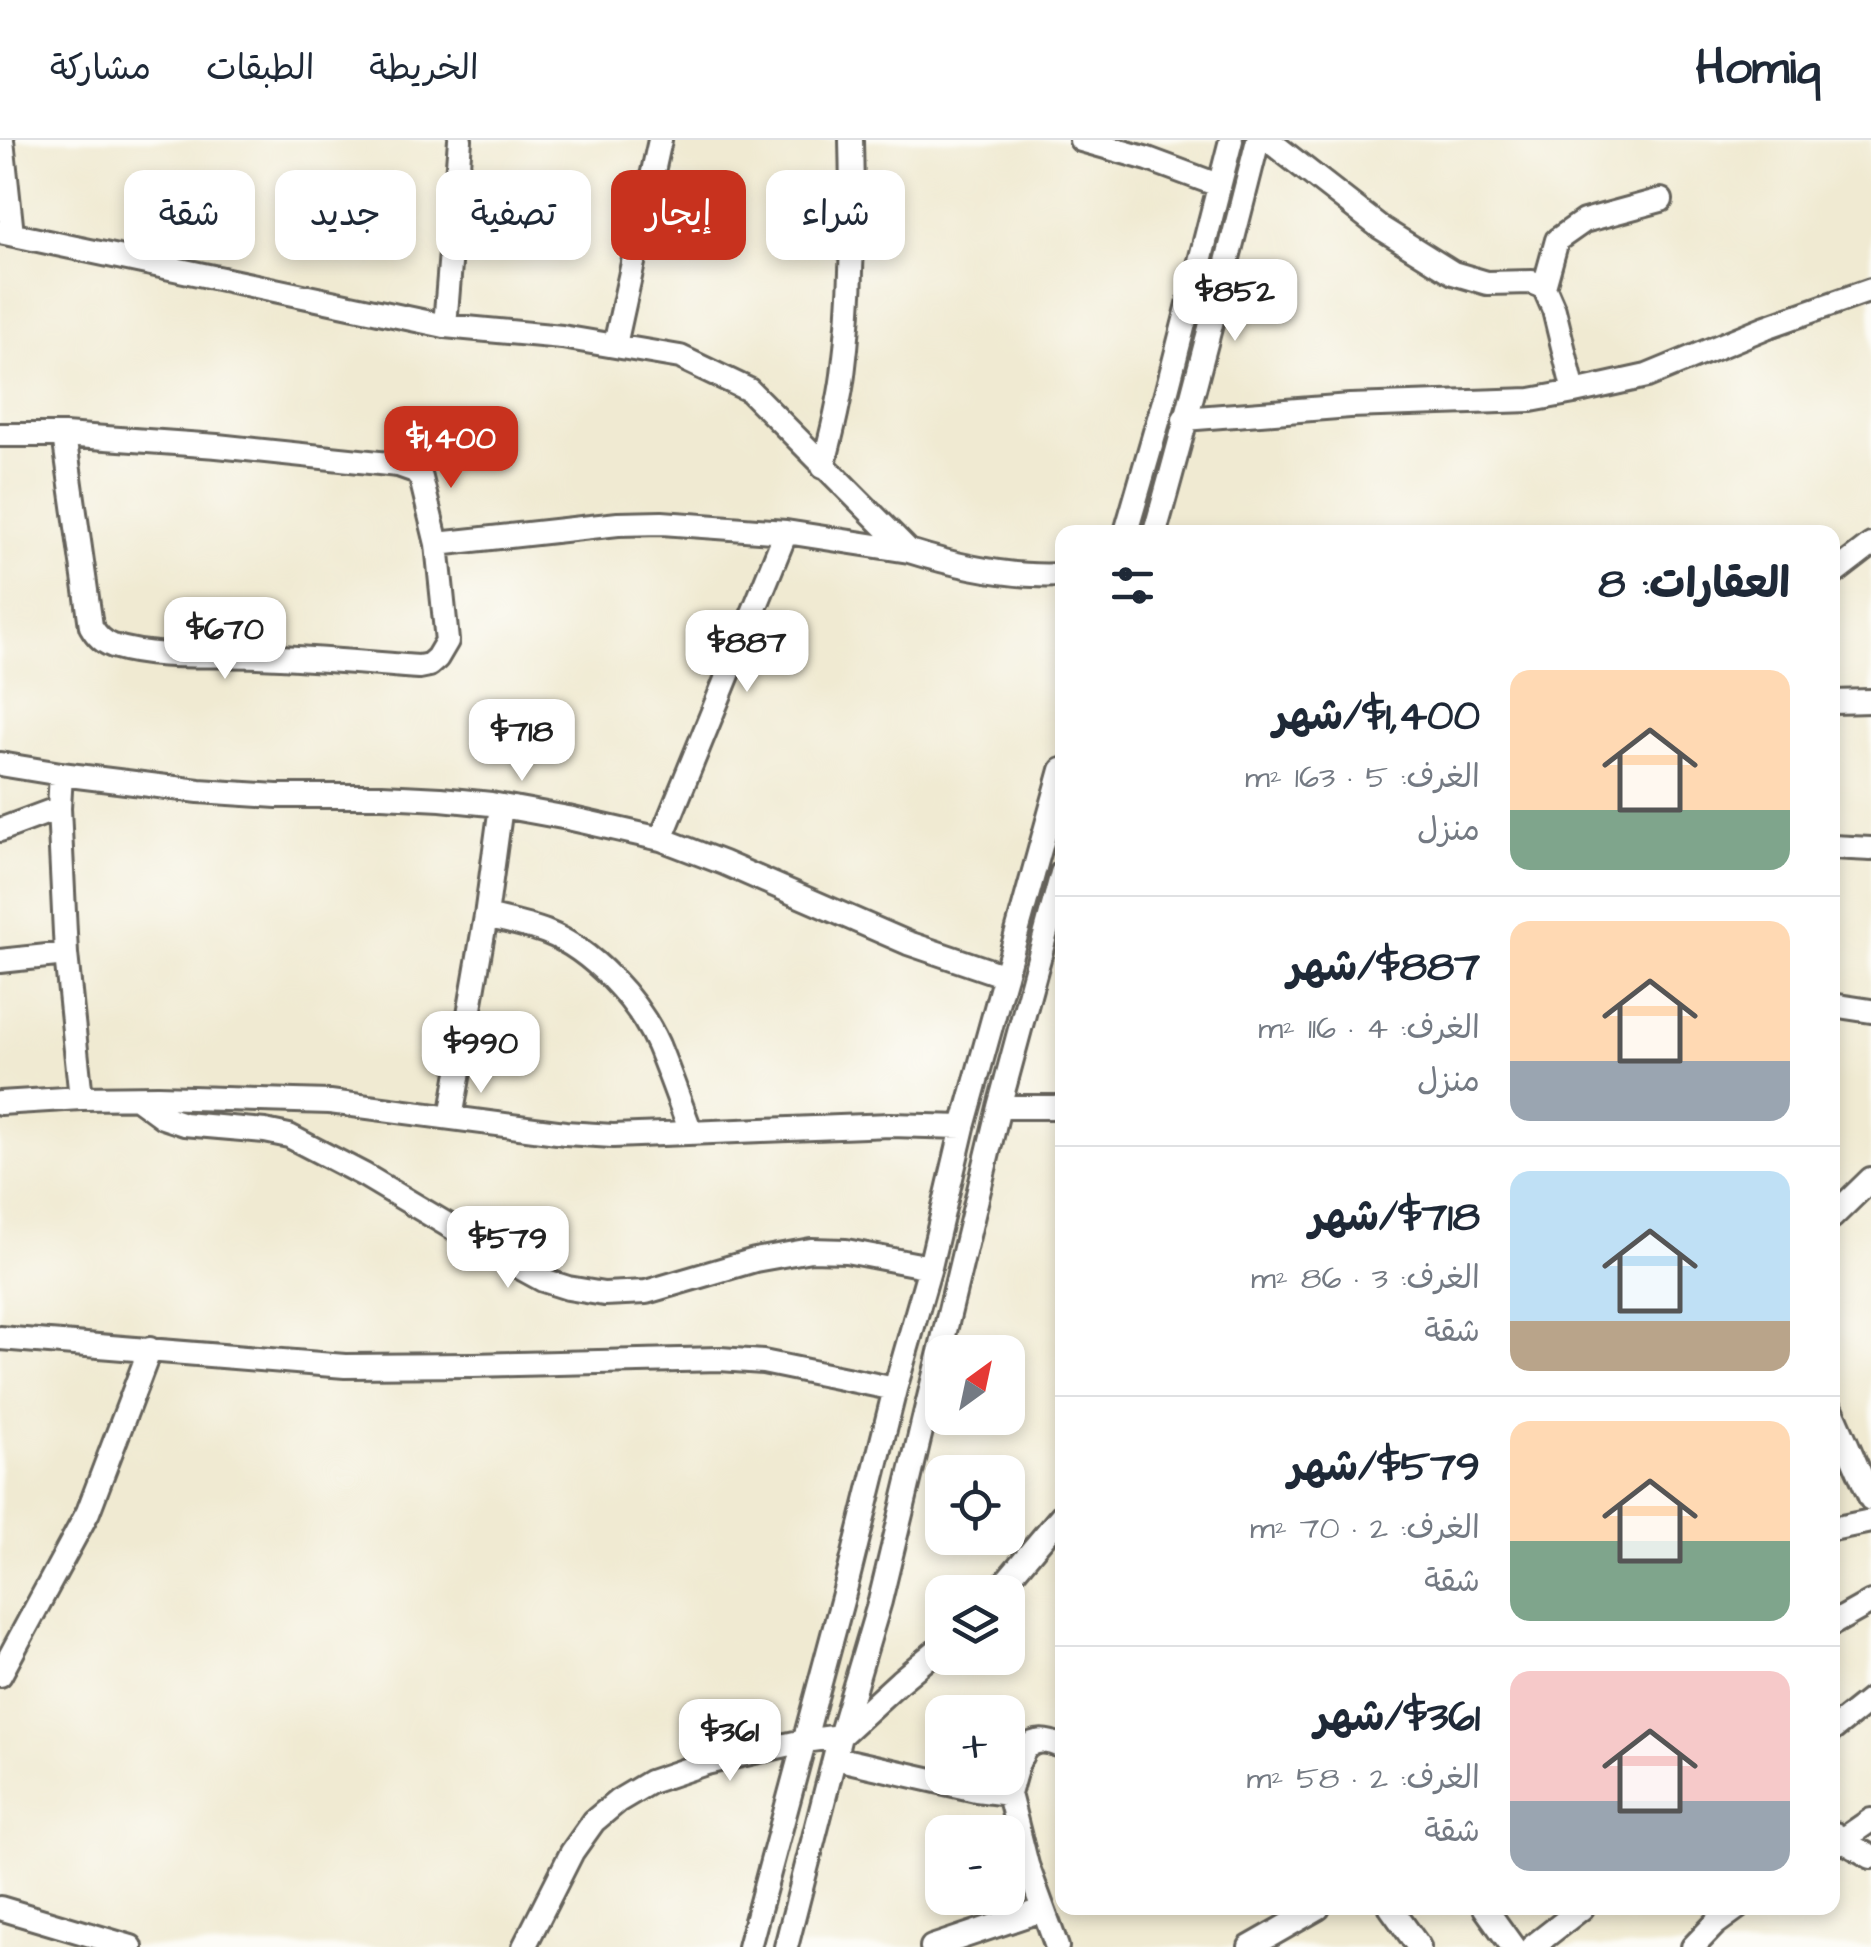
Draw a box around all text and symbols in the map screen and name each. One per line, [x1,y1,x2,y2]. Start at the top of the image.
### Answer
text: Homiq [1696,36,1821,102]
text: مشاركة [50,44,151,93]
text: الطبقات [206,44,314,93]
text: الخريطة [369,44,479,93]
chip: شقة [124,170,255,260]
chip: جديد [275,170,416,260]
chip: تصفية [436,170,591,260]
chip: إيجار [611,170,746,260]
chip: شراء [766,170,905,260]
pin: $852 [1176,259,1294,344]
text: $852 [1195,269,1275,314]
pin: $1,400 [370,406,532,491]
text: $1,400 [406,416,496,461]
text: العقارات: 8 [1598,556,1790,614]
icon: filters [1105,558,1160,613]
pin: $670 [166,597,284,682]
text: $670 [186,607,264,652]
pin: $887 [688,610,806,695]
text: $887 [708,620,787,665]
text: $1,400/شهر [1273,688,1480,746]
pin: $718 [463,699,581,784]
text: $718 [491,709,553,754]
icon: home [1590,710,1710,830]
text: الغرف: 5 · 163 m² [1245,755,1480,800]
text: منزل [1417,808,1480,853]
text: $887/شهر [1287,939,1480,997]
icon: home [1590,961,1710,1081]
text: الغرف: 4 · 116 m² [1258,1006,1480,1051]
pin: $990 [422,1011,540,1096]
text: $990 [444,1021,518,1066]
text: منزل [1417,1059,1480,1104]
text: $718/شهر [1309,1189,1480,1247]
pin: $579 [449,1206,567,1291]
icon: home [1590,1211,1710,1331]
text: $579 [469,1216,547,1261]
text: الغرف: 3 · 86 m² [1251,1256,1480,1301]
text: شقة [1424,1309,1480,1354]
north arrow [925,1335,1025,1435]
map controls [925,1335,1025,1915]
text: $579/شهر [1288,1439,1480,1497]
button: locate [925,1455,1025,1555]
icon: home [1590,1461,1710,1581]
text: الغرف: 2 · 70 m² [1250,1506,1480,1551]
text: شقة [1424,1559,1480,1604]
button: layers [925,1575,1025,1675]
text: $361/شهر [1315,1689,1480,1747]
button: + [925,1695,1025,1795]
pin: $361 [671,1699,789,1784]
text: $361 [701,1709,759,1754]
icon: home [1590,1711,1710,1831]
text: الغرف: 2 · 58 m² [1246,1756,1480,1801]
text: شقة [1424,1809,1480,1854]
button: − [925,1815,1025,1915]

